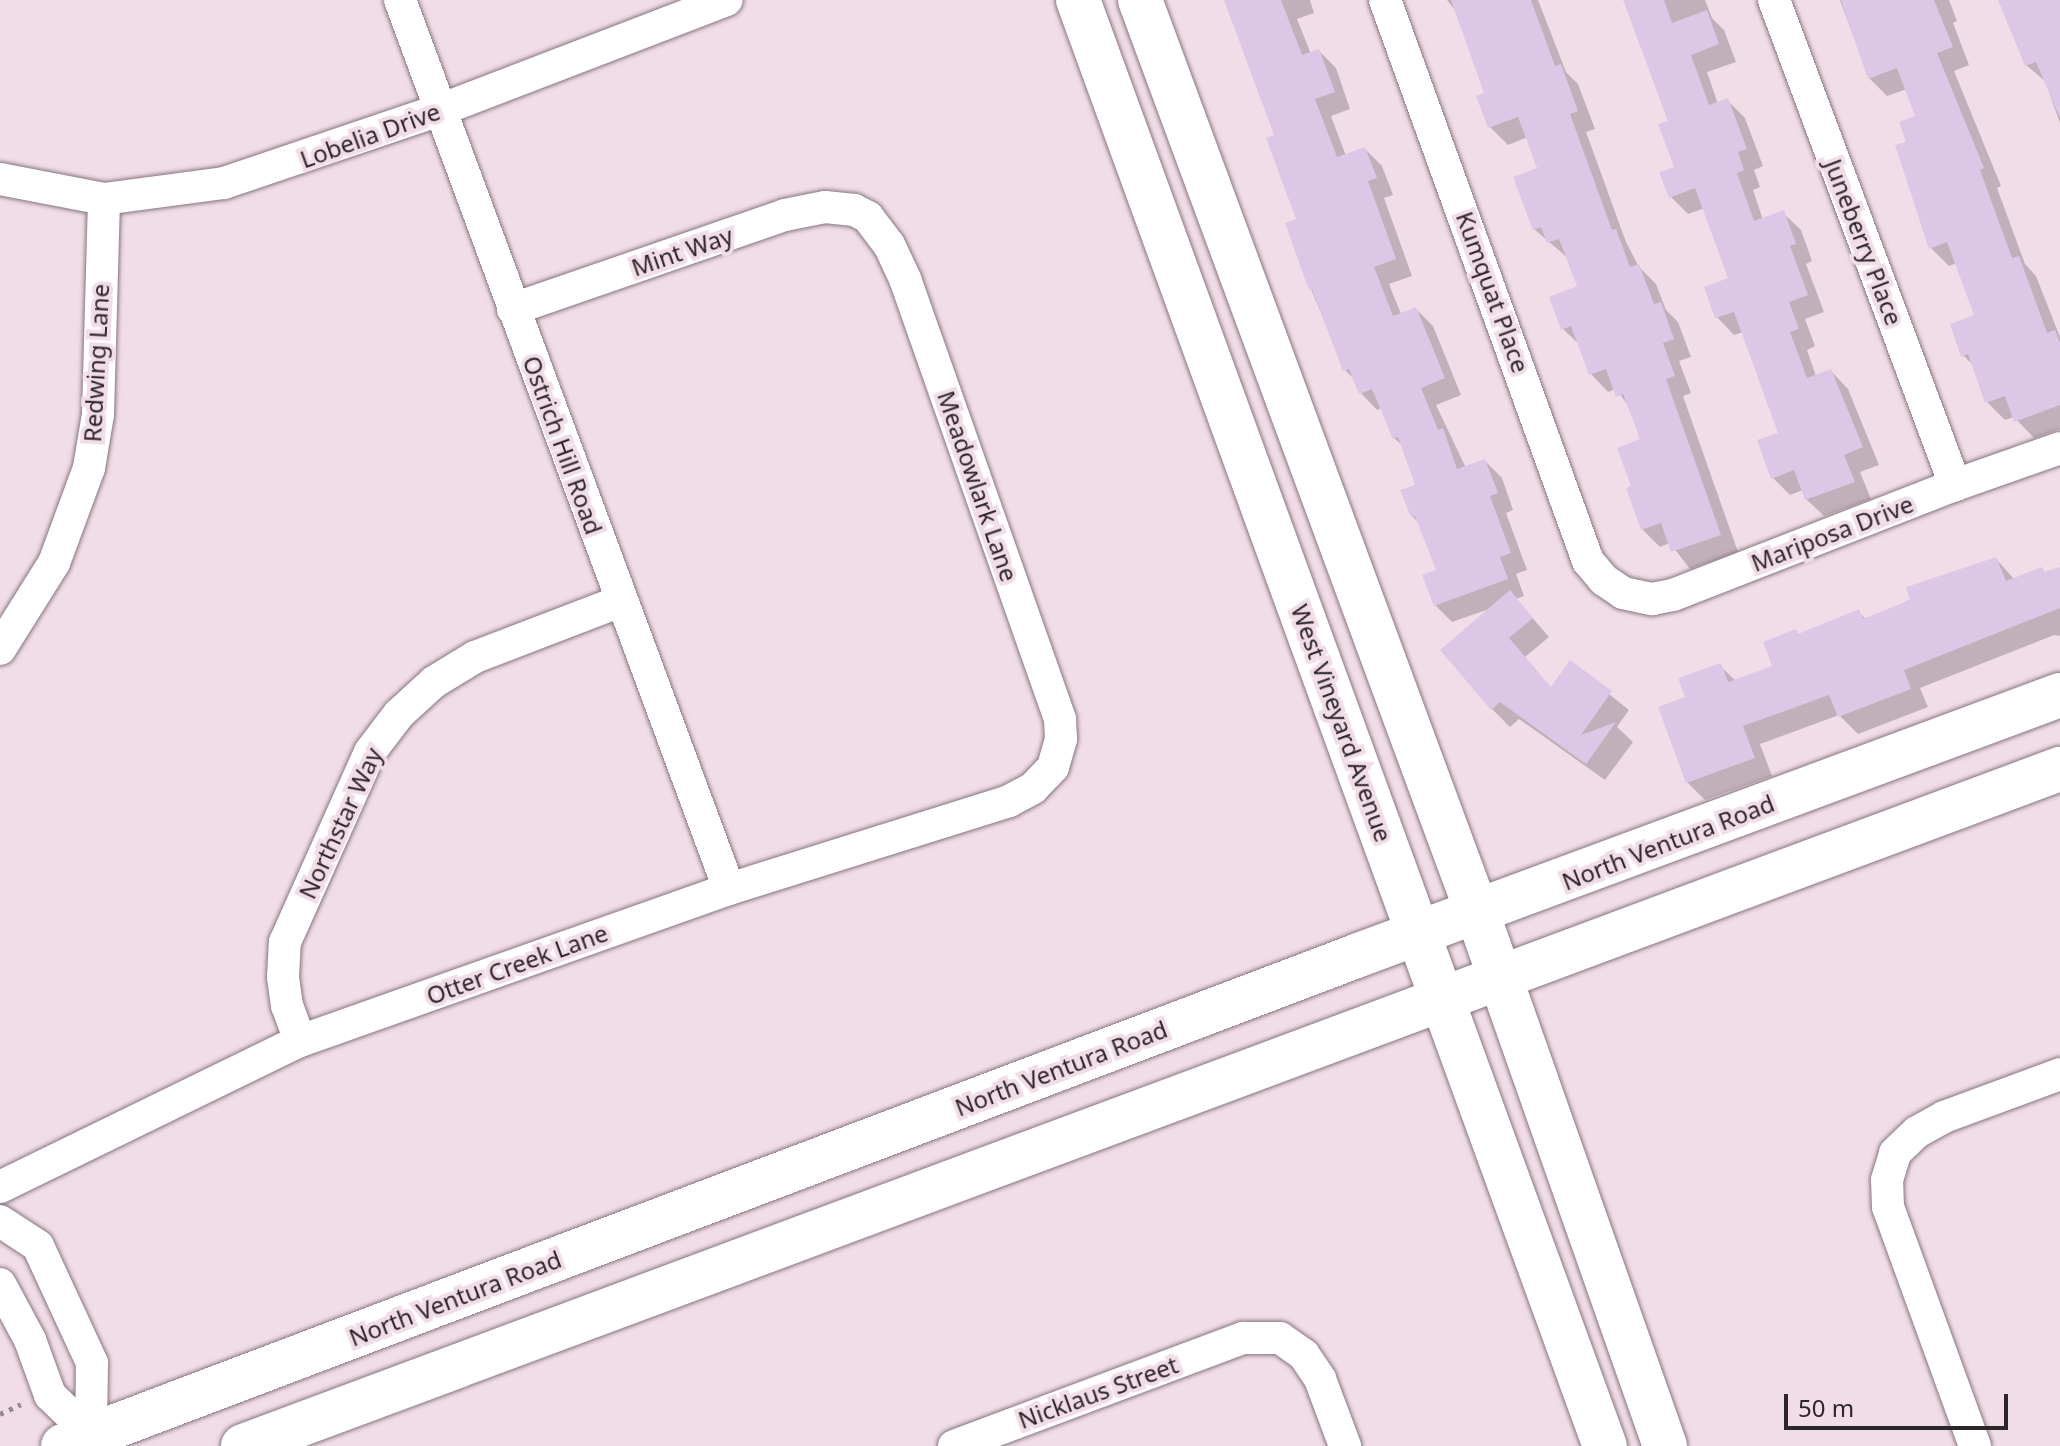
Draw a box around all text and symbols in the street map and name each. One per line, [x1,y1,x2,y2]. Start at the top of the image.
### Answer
street label: Lobelia Drive [296,96,444,174]
street label: Juneberry Place [1819,155,1909,329]
street label: Kumquat Place [1451,208,1535,376]
street label: Mint Way [628,220,736,282]
street label: Redwing Lane [77,283,115,443]
street label: Ostrich Hill Road [517,352,609,538]
street label: Meadowlark Lane [932,387,1024,585]
street label: Mariposa Drive [1747,489,1917,577]
street label: West Vineyard Avenue [1286,600,1398,846]
street label: Northstar Way [292,743,388,903]
street label: North Ventura Road [1558,788,1778,896]
street label: Otter Creek Lane [422,918,612,1010]
street label: North Ventura Road [951,1014,1171,1122]
street label: North Ventura Road [345,1244,565,1352]
street label: Nicklaus Street [1014,1350,1182,1434]
scale bar [1788,1378,2012,1428]
text: 50 m [1798,1391,1854,1424]

